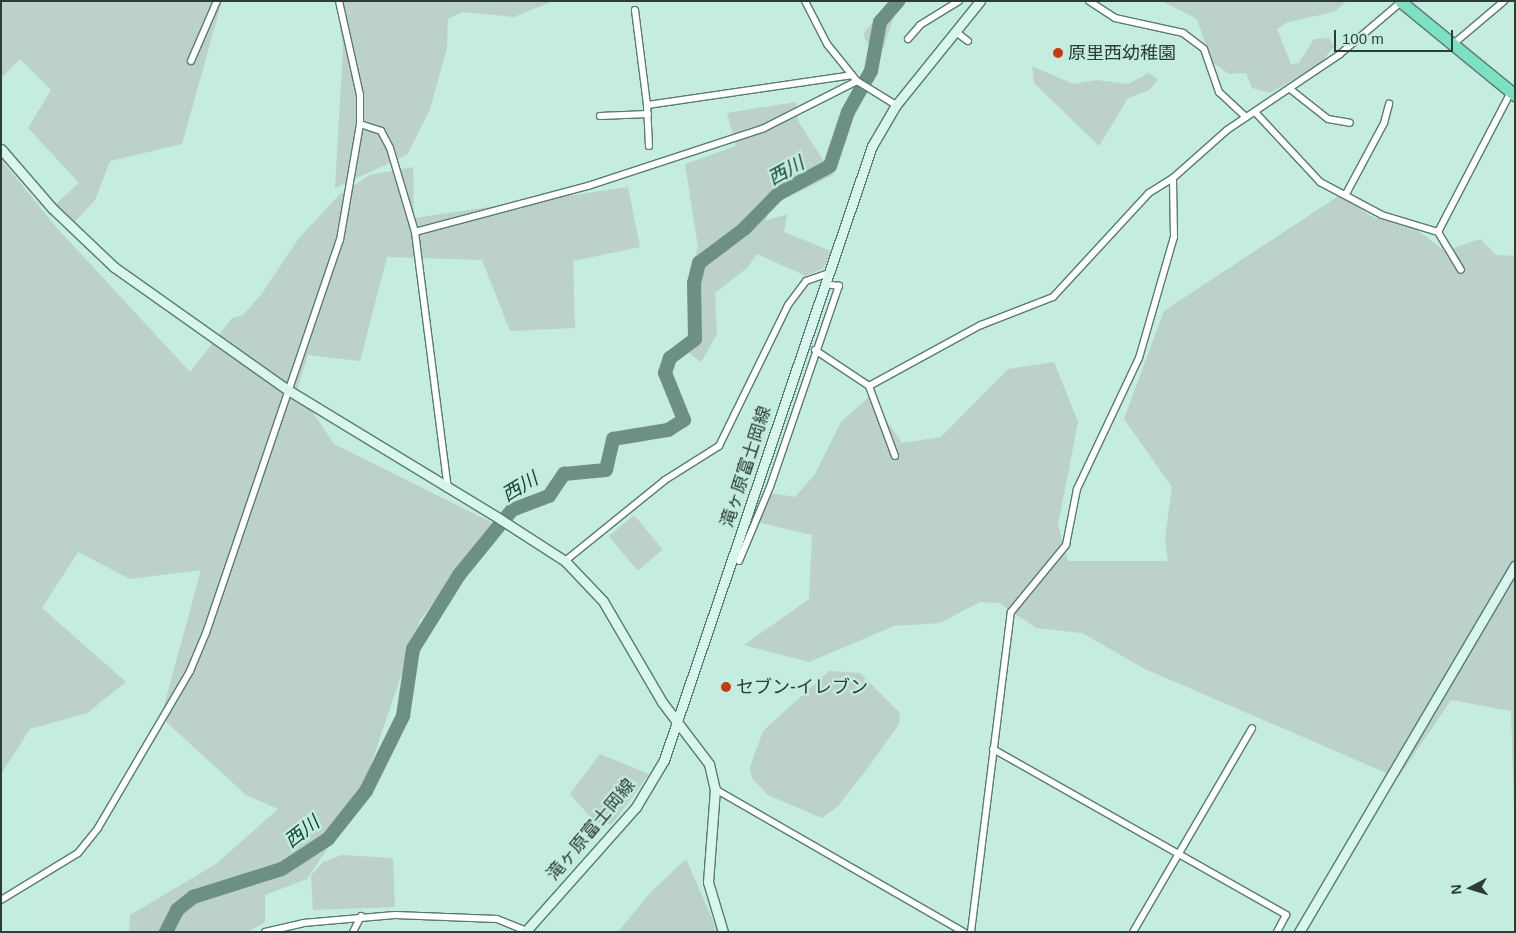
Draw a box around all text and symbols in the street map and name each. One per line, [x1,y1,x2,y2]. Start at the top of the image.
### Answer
scale bar [1336,20,1455,52]
text: 100 m [1342,30,1384,47]
place label: 原里西幼稚園 [1068,42,1176,64]
marker: 原里西幼稚園 [1052,47,1064,59]
water label: 西川 [764,152,808,190]
street label: 滝ヶ原富士岡線 [716,404,776,530]
water label: 西川 [498,467,542,507]
place label: セブン-イレブン [736,676,868,698]
marker: セブン-イレブン [720,681,732,693]
street label: 滝ヶ原富士岡線 [542,775,640,885]
water label: 西川 [280,811,324,853]
north arrow [1446,863,1496,913]
text: N [1448,884,1464,895]

